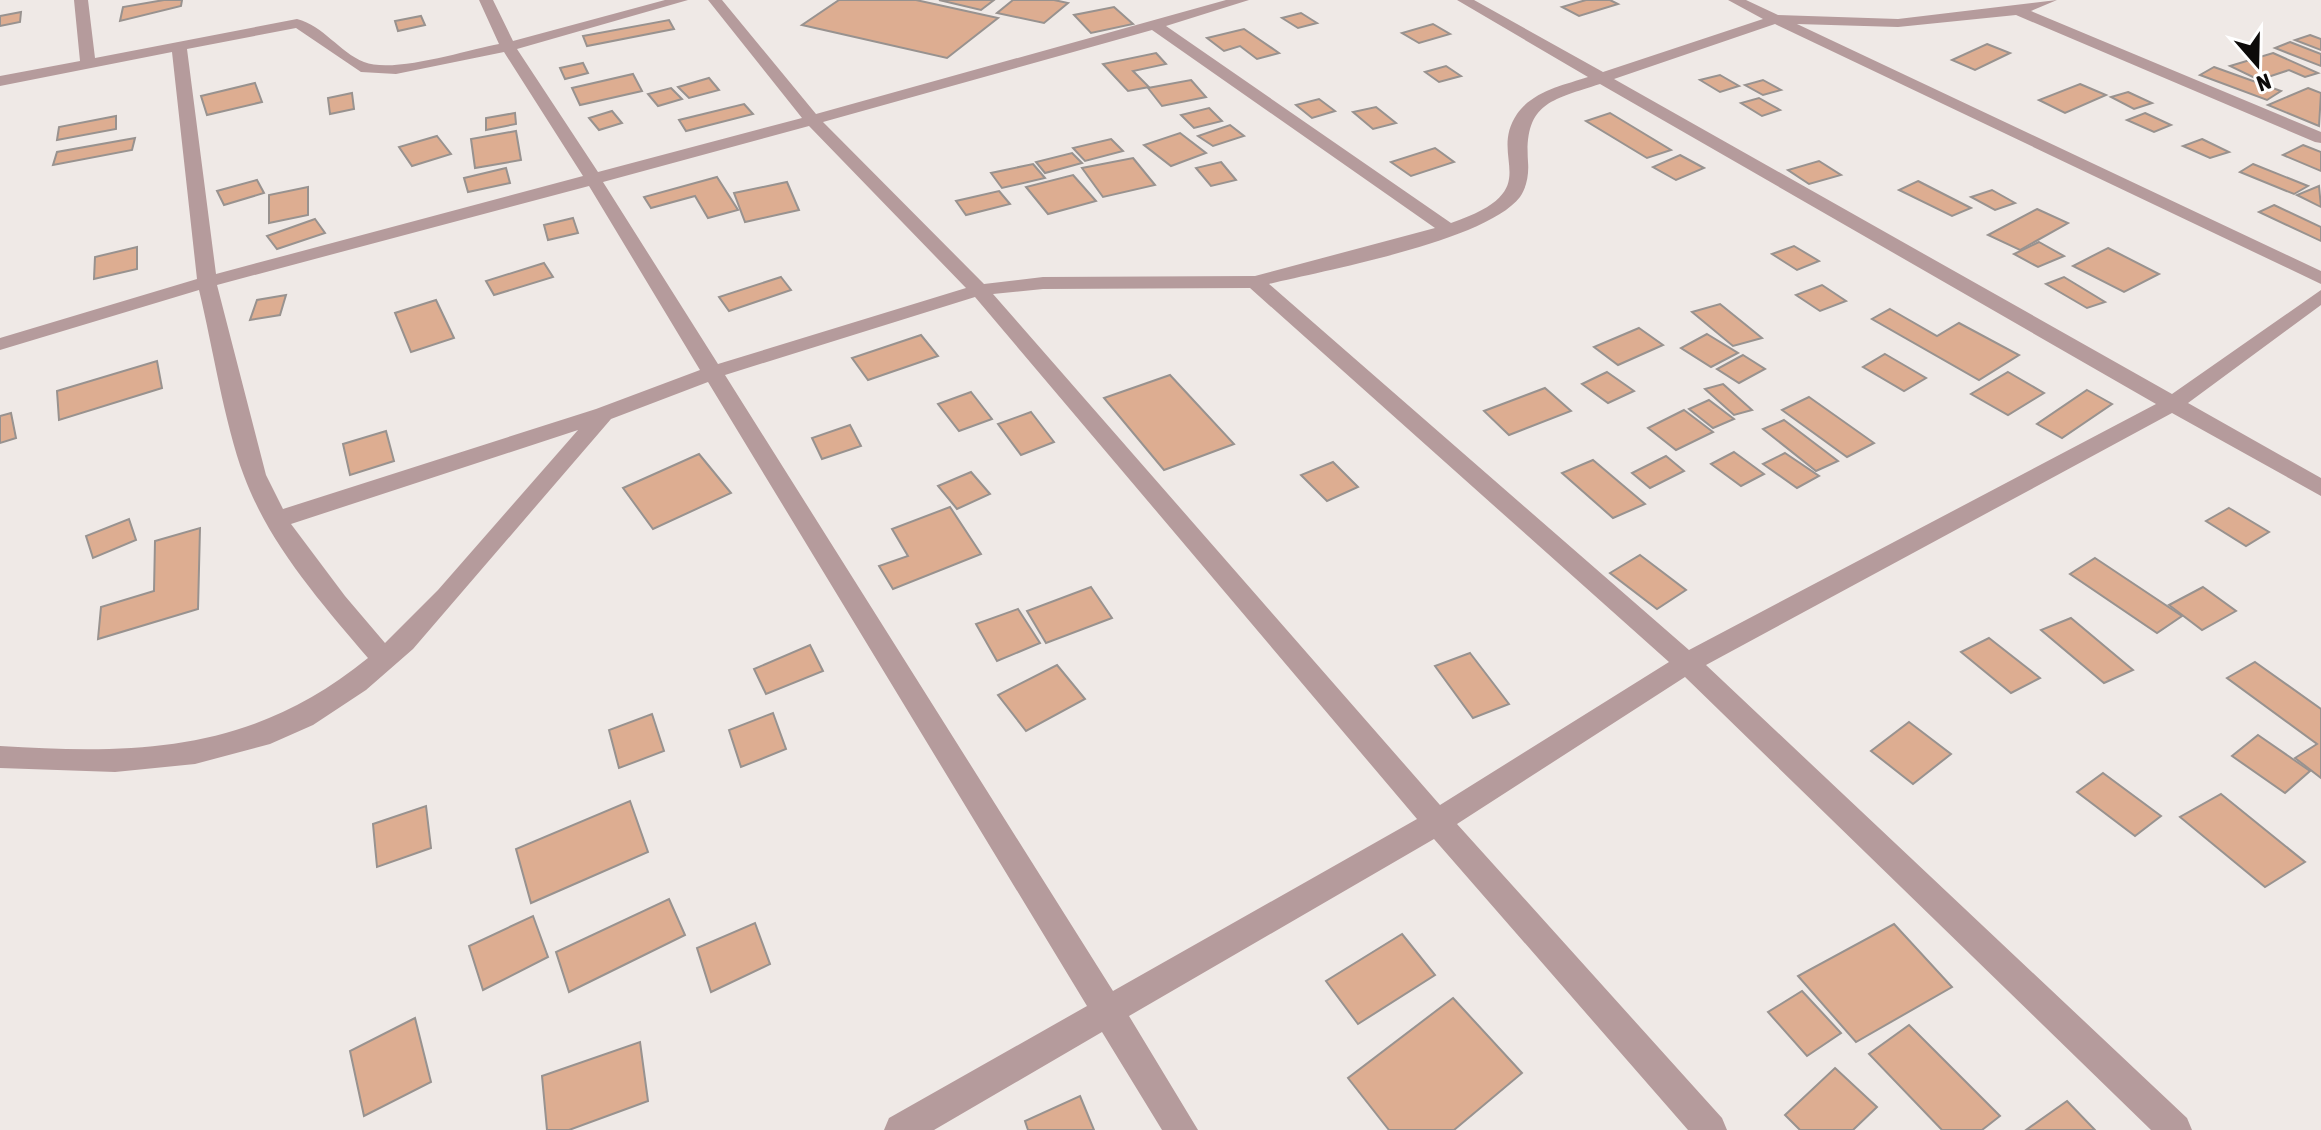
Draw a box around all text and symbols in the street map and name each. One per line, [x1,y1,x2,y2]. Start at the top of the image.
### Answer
north arrow [2217,24,2297,104]
text: N [2253,68,2274,97]

